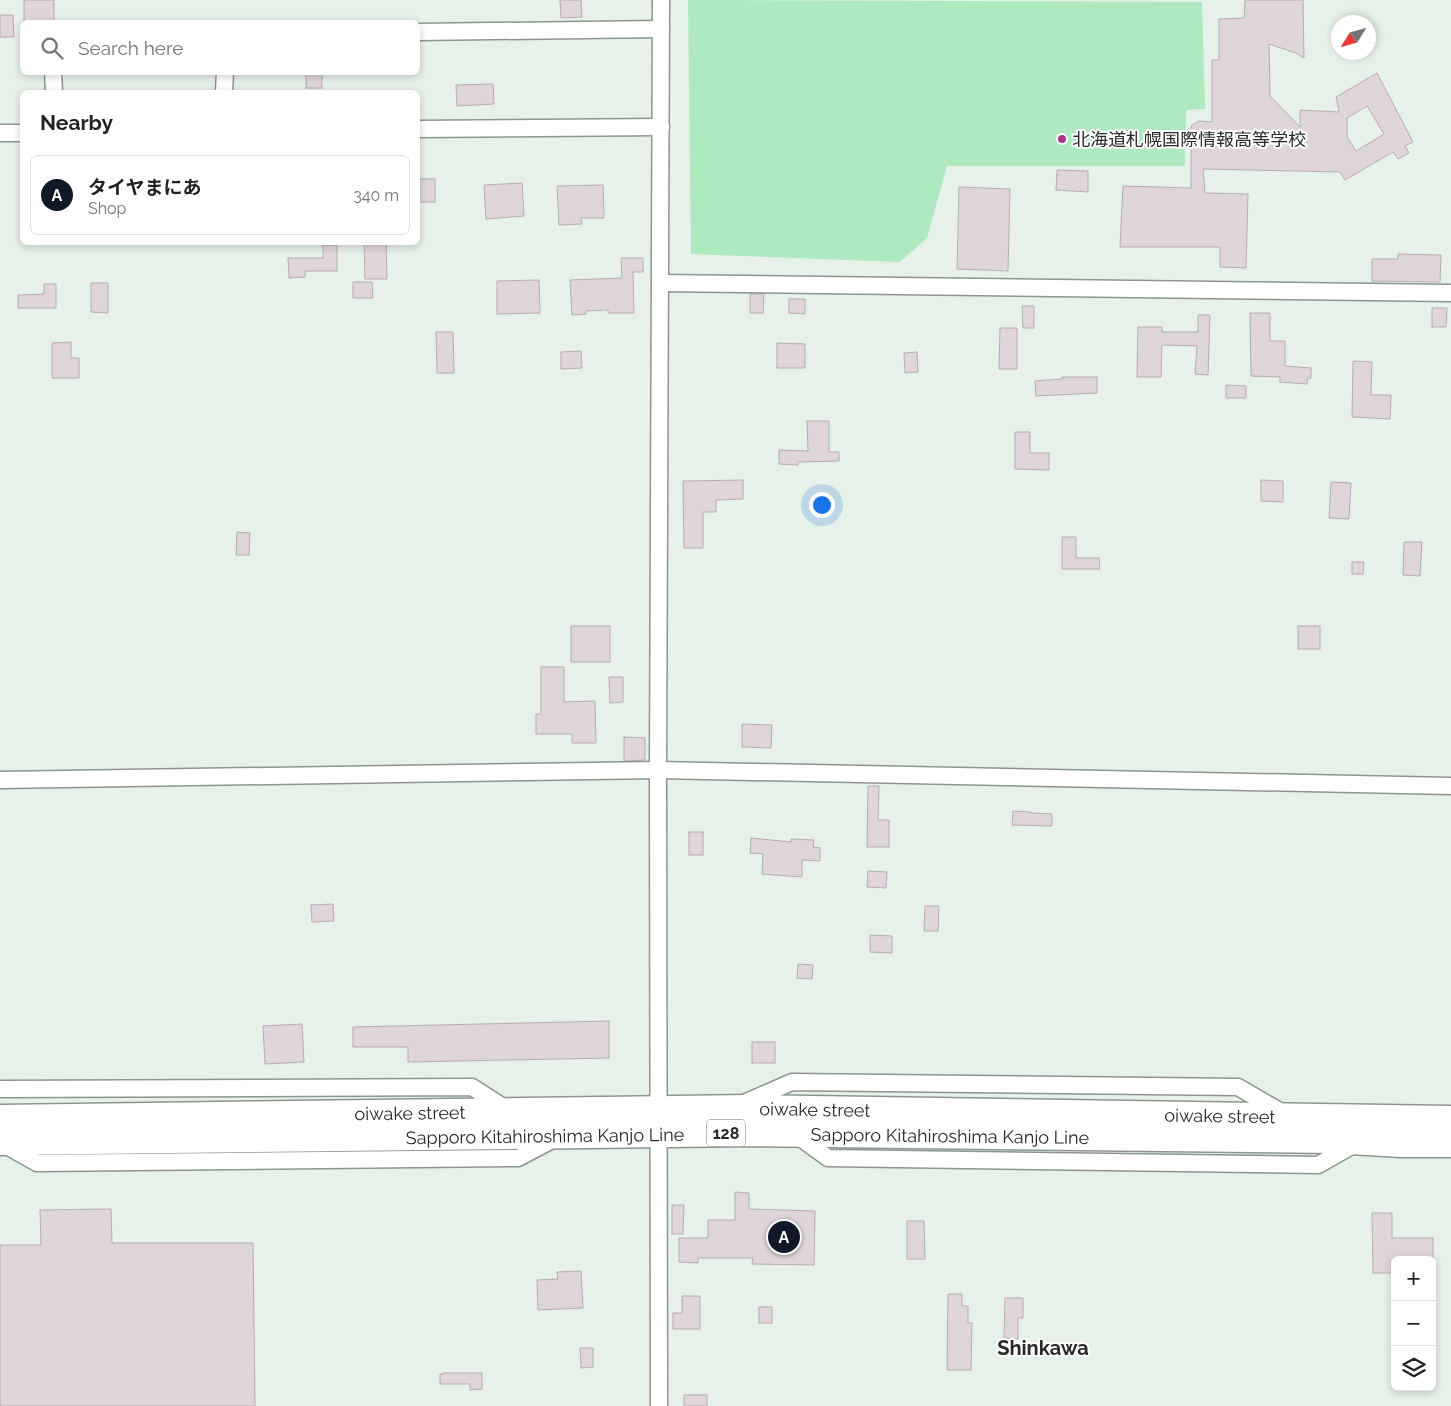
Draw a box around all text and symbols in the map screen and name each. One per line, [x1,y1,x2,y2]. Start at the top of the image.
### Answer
north arrow [1331,15,1376,60]
search box [20,20,420,75]
icon: search [38,34,66,62]
text: Search here [78,37,184,59]
text: Nearby [40,110,113,135]
place label: 北海道札幌国際情報高等学校 [1072,129,1306,150]
marker: 北海道札幌国際情報高等学校 [1056,133,1068,145]
text: タイヤまにあ [88,176,201,198]
text: A [52,186,62,205]
text: 340 m [353,186,399,205]
text: Shop [88,199,126,218]
your location [809,492,835,518]
street label: oiwake street [759,1098,871,1120]
street label: oiwake street [354,1101,466,1124]
street label: oiwake street [1164,1104,1276,1127]
road number: 128 [707,1120,745,1146]
street label: Sapporo Kitahiroshima Kanjo Line [406,1123,685,1148]
street label: Sapporo Kitahiroshima Kanjo Line [811,1123,1090,1148]
pin: A [768,1218,800,1256]
map controls [1391,1256,1436,1391]
button: + [1391,1256,1436,1301]
button: − [1391,1301,1436,1346]
district label: Shinkawa [997,1336,1089,1360]
button: layers [1391,1346,1436,1391]

